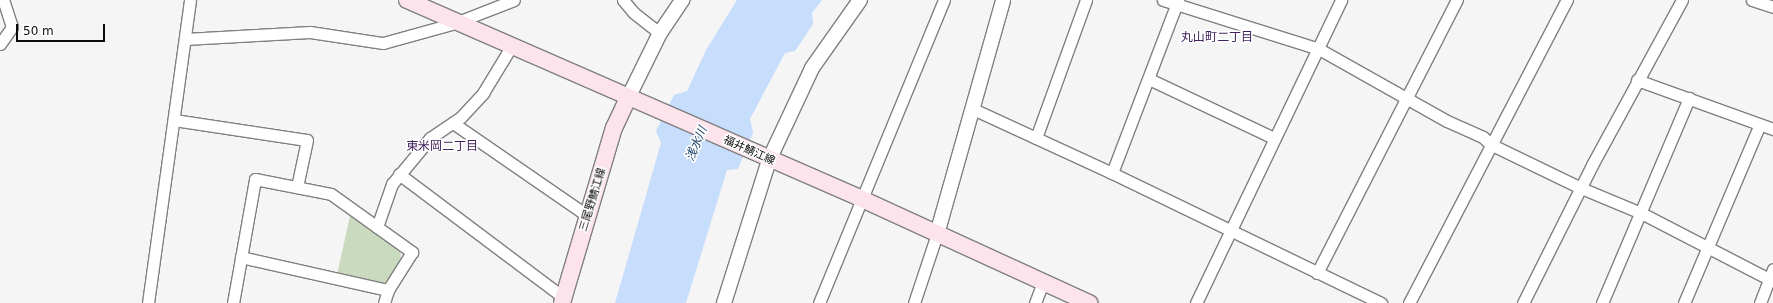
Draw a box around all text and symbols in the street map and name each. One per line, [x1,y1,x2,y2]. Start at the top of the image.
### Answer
scale bar [18,16,107,42]
text: 50 m [23,24,54,38]
district label: 丸山町二丁目 [1181,31,1253,45]
water label: 浅水川 [683,125,711,163]
street label: 福井鯖江線 [721,134,777,168]
district label: 東米岡二丁目 [406,140,478,154]
street label: 三尾野鯖江線 [577,167,609,233]

